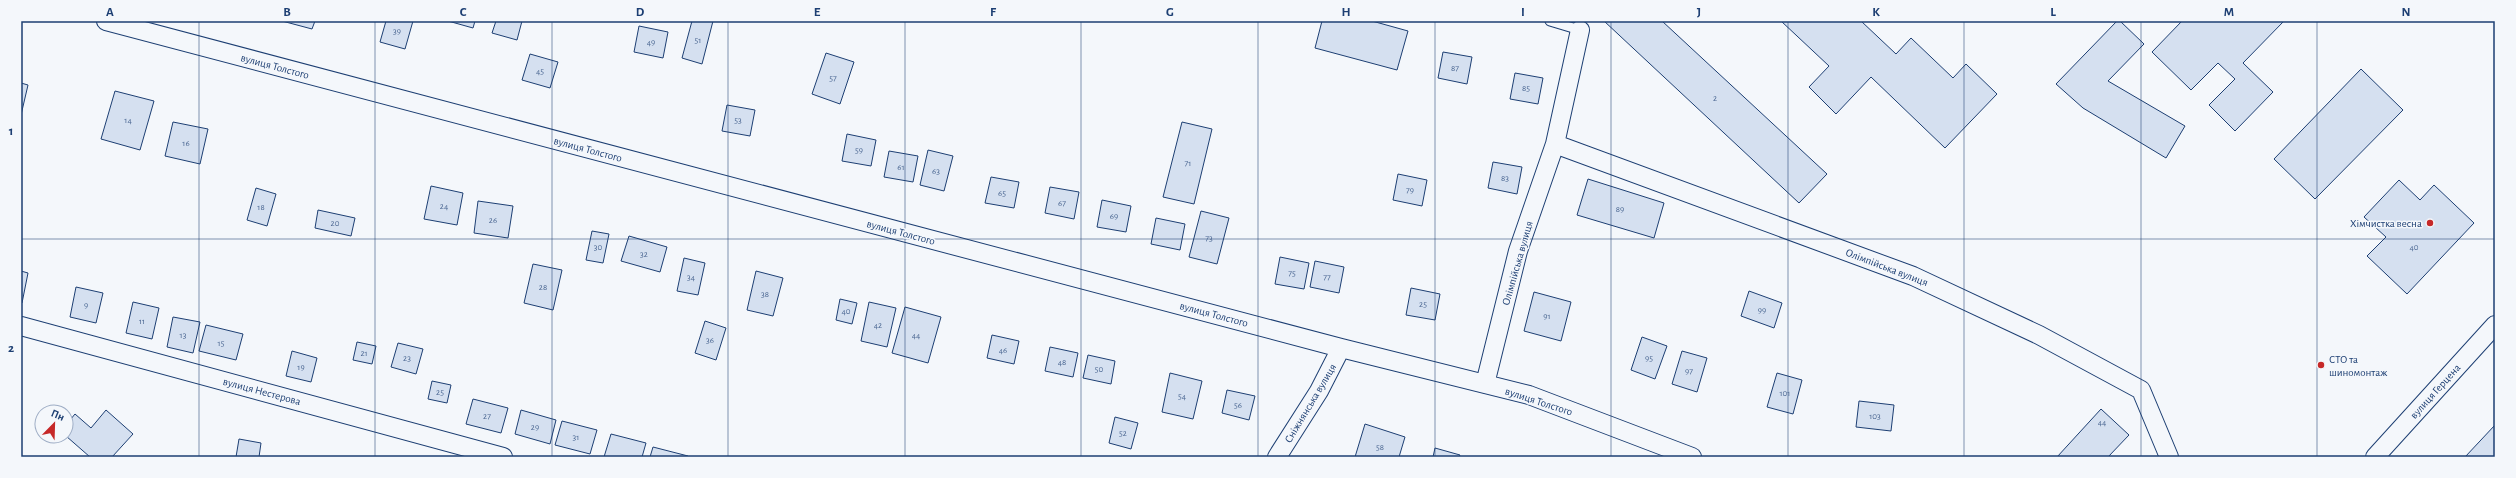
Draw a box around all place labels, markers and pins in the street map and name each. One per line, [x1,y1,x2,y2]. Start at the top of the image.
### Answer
place label: Хімчистка весна [2350,218,2422,229]
marker: Хімчистка весна [2425,218,2435,228]
place label: СТО та шиномонтаж [2329,354,2387,378]
marker: СТО та шиномонтаж [2316,360,2326,370]

